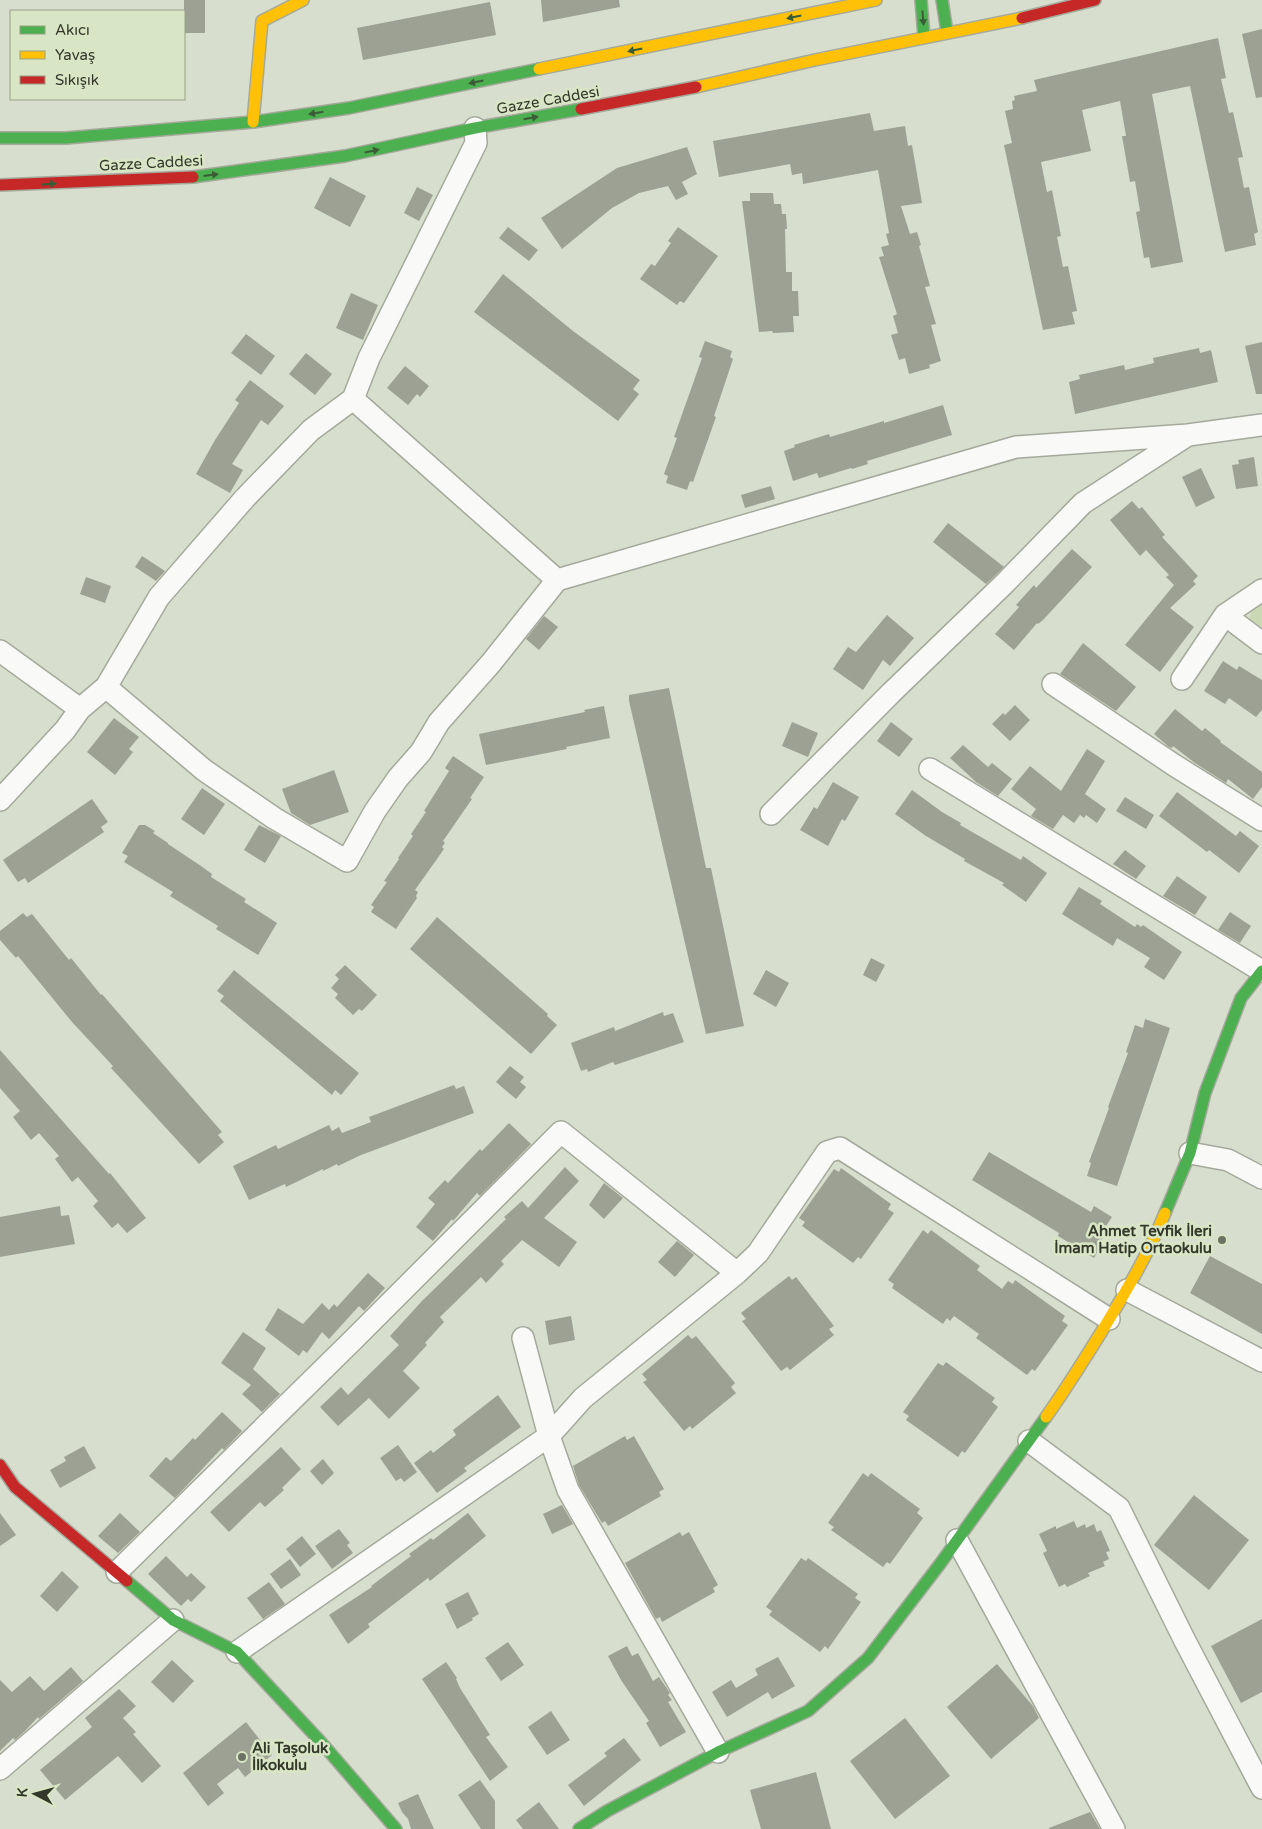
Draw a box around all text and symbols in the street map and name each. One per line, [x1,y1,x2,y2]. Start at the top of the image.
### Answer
legend [10,10,185,100]
one-way arrow [919,11,927,27]
one-way arrow [786,14,802,22]
text: Akıcı [55,21,90,39]
text: Yavaş [55,46,95,64]
one-way arrow [626,46,642,54]
text: Sıkışık [55,71,99,89]
one-way arrow [468,78,483,86]
street label: Gazze Caddesi [495,82,601,118]
one-way arrow [308,109,324,117]
one-way arrow [523,114,538,122]
one-way arrow [364,146,380,154]
street label: Gazze Caddesi [98,151,204,175]
one-way arrow [203,171,219,179]
one-way arrow [41,180,57,188]
place label: Ahmet Tevfik İleri İmam Hatip Ortaokulu [1054,1222,1212,1258]
marker: Ahmet Tevfik İleri İmam Hatip Ortaokulu [1216,1234,1228,1246]
place label: Ali Taşoluk İlkokulu [252,1739,328,1774]
marker: Ali Taşoluk İlkokulu [236,1751,248,1763]
north arrow [10,1769,60,1819]
text: K [14,1787,32,1798]

